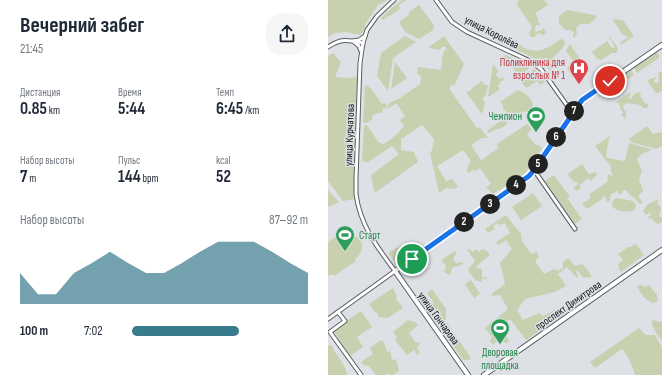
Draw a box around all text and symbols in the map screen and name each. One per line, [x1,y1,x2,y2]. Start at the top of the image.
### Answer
text: Вечерний забег [20,12,144,39]
button: share [266,13,308,55]
street label: улица Королёва [462,13,521,52]
text: 21:45 [20,41,43,57]
place label: Поликлиника для взрослых № 1 [500,56,565,82]
hospital icon: Поликлиника для взрослых № 1 [568,57,590,85]
pin [593,64,627,98]
icon: check [599,70,621,92]
text: Дистанция [20,86,60,99]
text: Время [118,86,142,99]
text: Темп [216,86,234,99]
text: 0.85 [20,99,47,119]
text: 5:44 [118,99,145,119]
text: 6:45 [216,99,243,119]
pin: 7 [564,101,584,121]
text: km [47,104,60,117]
text: /km [243,104,259,117]
street label: улица Курчатова [342,104,357,166]
text: 7 [572,104,576,117]
sports icon: Чемпион [525,105,547,133]
place label: Чемпион [489,110,522,123]
pin: 6 [546,127,566,147]
text: 6 [553,130,559,143]
text: Набор высоты [20,154,74,167]
text: Пульс [118,154,140,167]
text: kcal [216,154,231,167]
pin: 5 [528,154,548,174]
text: 5 [536,157,540,170]
text: 7 [20,167,27,187]
text: 144 [118,167,141,187]
text: 52 [216,167,231,187]
text: m [27,172,36,185]
text: bpm [141,172,159,185]
pin: 4 [506,175,526,195]
text: 4 [513,178,519,191]
pin: 3 [480,194,500,214]
text: 3 [488,197,492,210]
text: Набор высоты [20,212,84,228]
text: 87–92 m [269,212,308,228]
pin: 2 [454,212,474,232]
text: 2 [462,215,466,228]
sports icon: Старт [334,224,356,252]
place label: Старт [359,229,381,242]
pin [395,242,429,276]
icon: arrive [401,248,423,270]
street label: проспект Димитрова [533,278,604,333]
street label: улица Гончарова [415,289,462,347]
sports icon: Дворовая площадка [489,317,511,345]
text: 100 m [20,323,48,339]
text: 7:02 [84,323,103,339]
place label: Дворовая площадка [481,346,519,372]

